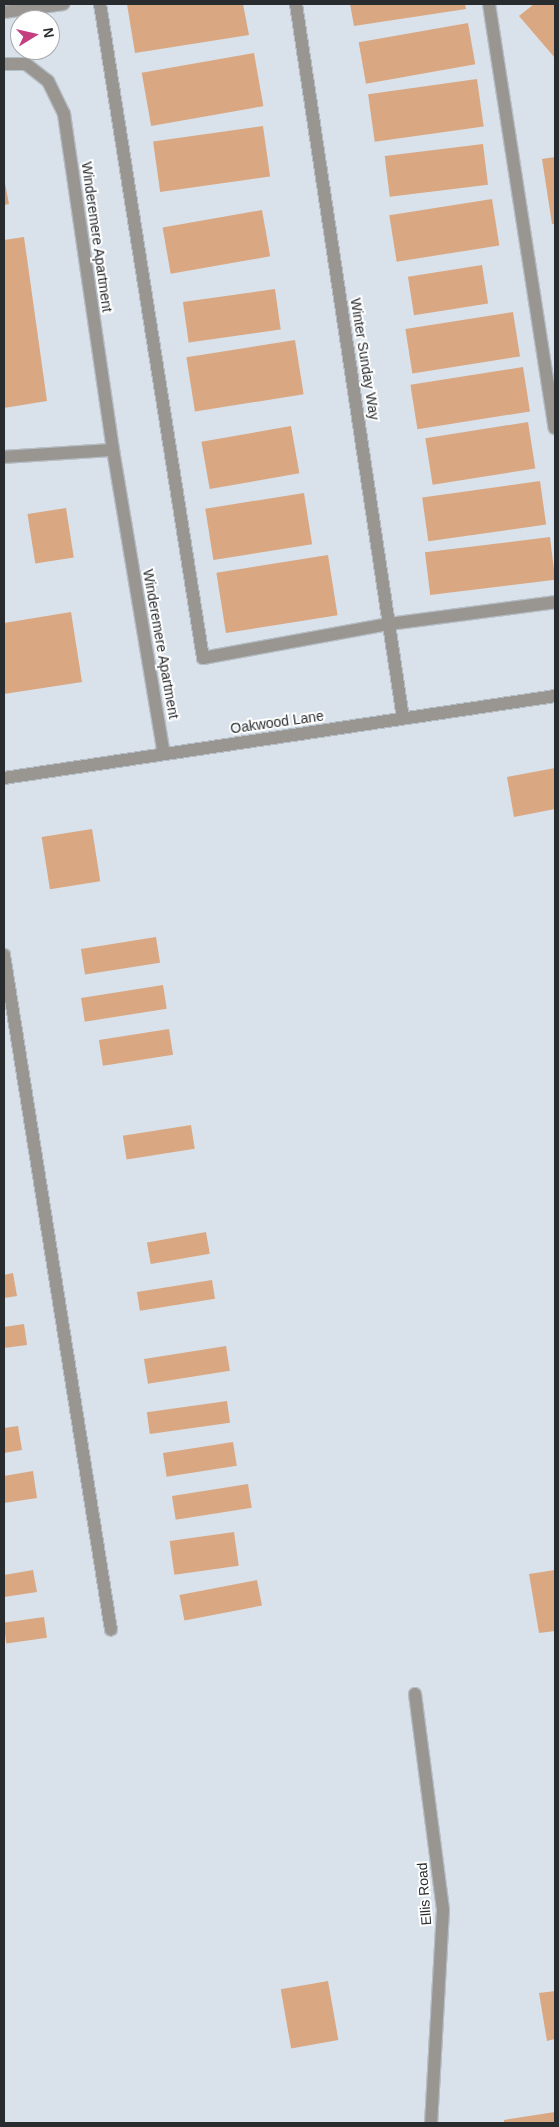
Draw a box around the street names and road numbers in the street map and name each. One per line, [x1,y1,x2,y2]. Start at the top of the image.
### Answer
street label: Winderemere Apartment [78,160,116,314]
street label: Winter Sunday Way [347,297,383,421]
street label: Winderemere Apartment [139,567,183,721]
street label: Oakwood Lane [229,707,325,737]
street label: Ellis Road [413,1862,435,1926]

